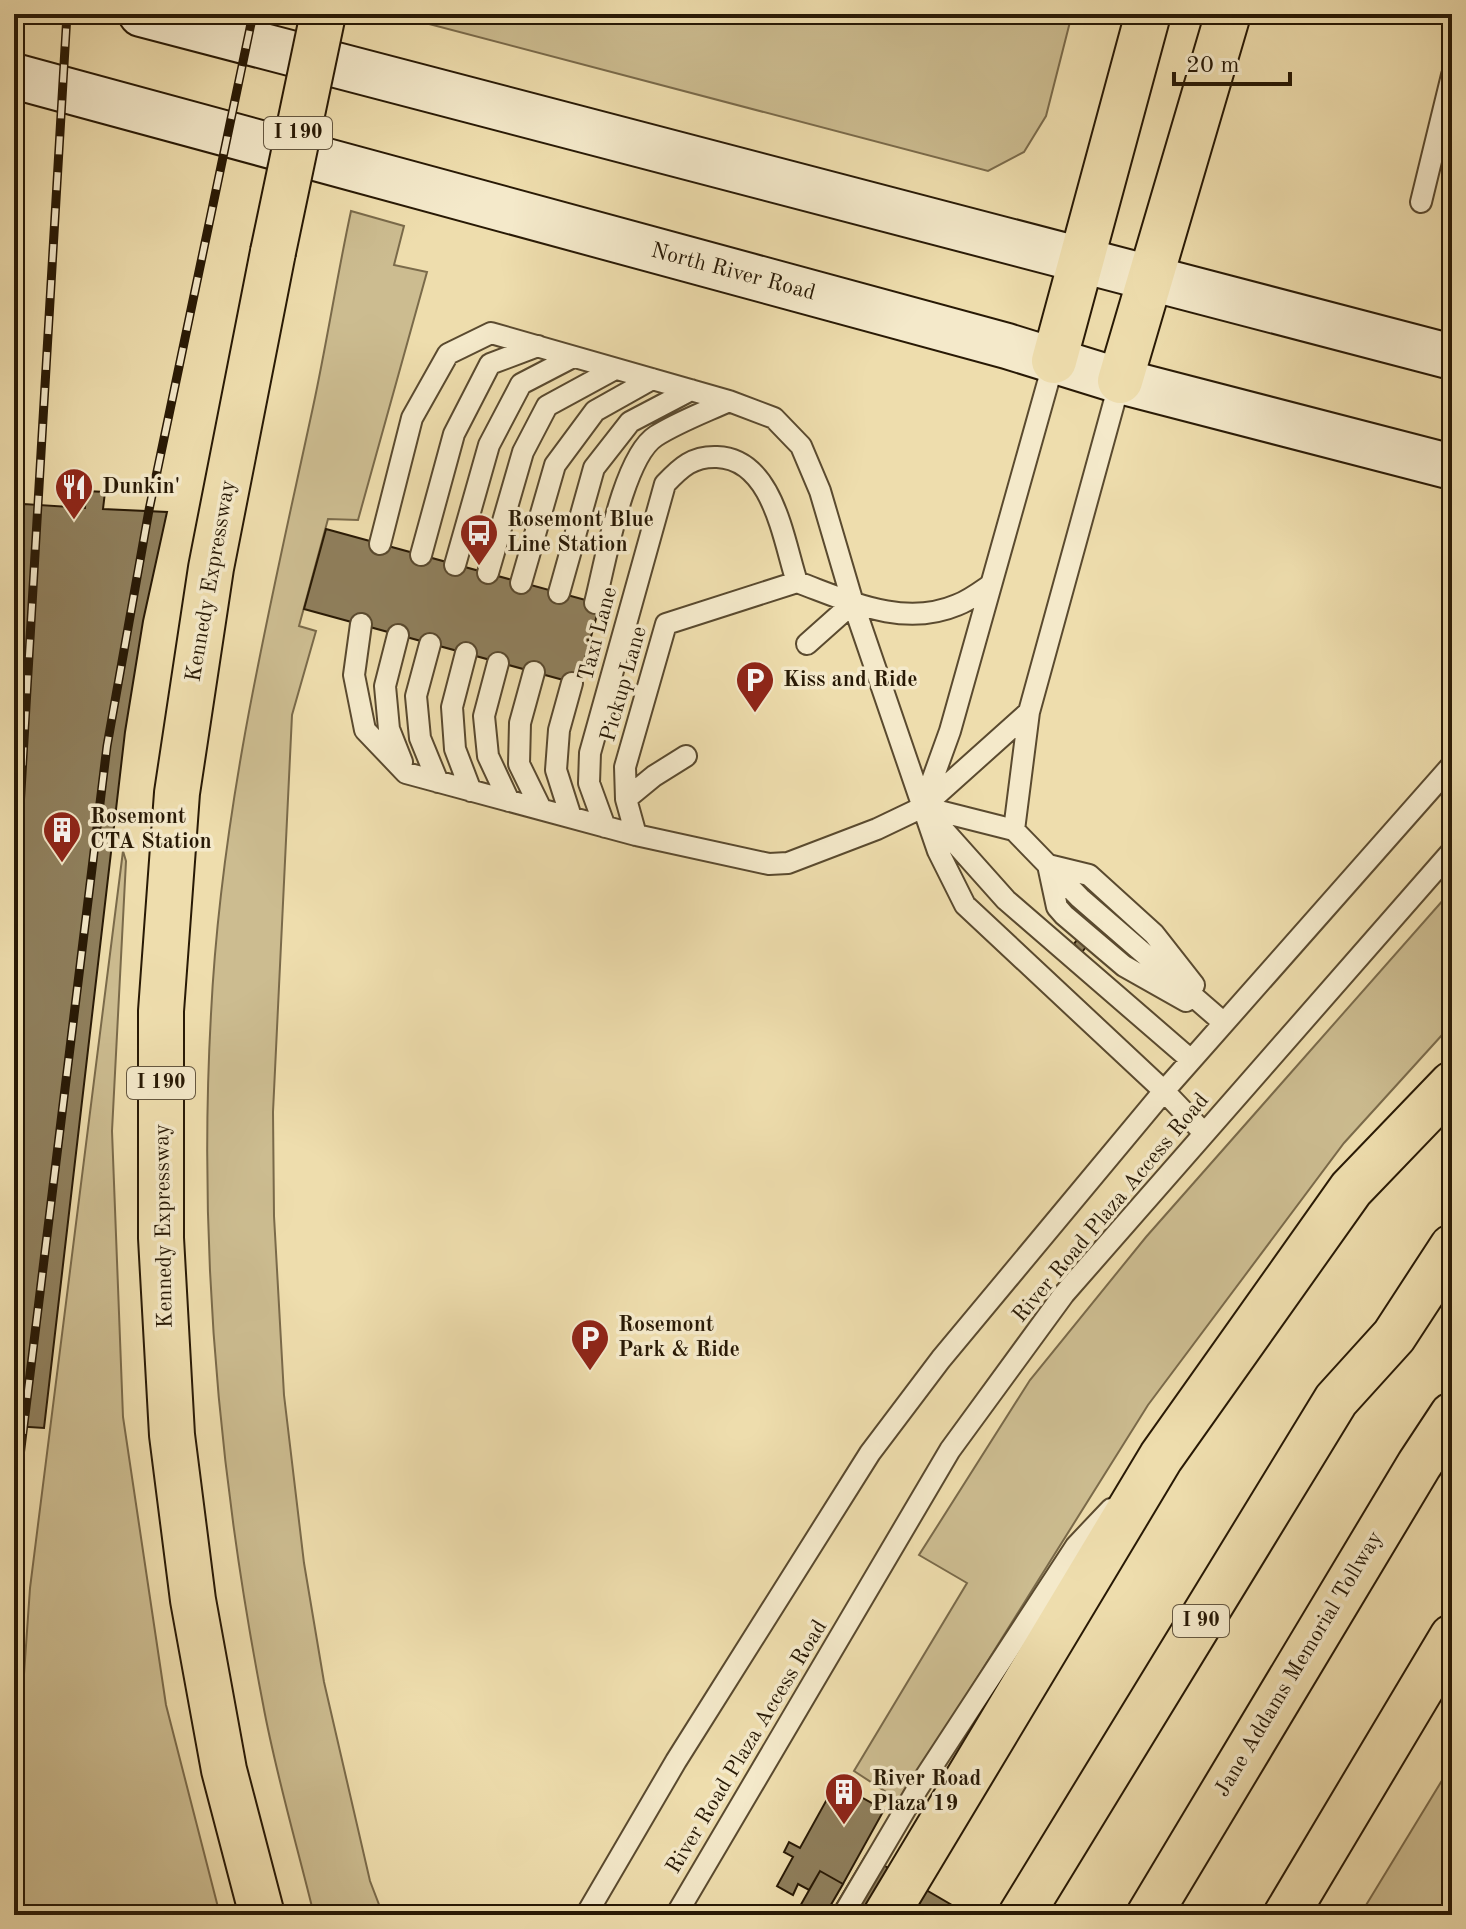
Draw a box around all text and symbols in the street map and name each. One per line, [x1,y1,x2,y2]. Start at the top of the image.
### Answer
scale bar [1174,36,1290,86]
text: 20 m [1186,54,1240,78]
road number: I 190 [264,117,332,149]
street label: North River Road [648,239,818,305]
restaurant icon: Dunkin' [53,466,95,521]
place label: Dunkin' [102,476,180,498]
street label: Kennedy Expressway [182,478,240,684]
place label: Rosemont Blue Line Station [507,509,654,556]
bus stop icon: Rosemont Blue Line Station [458,512,500,567]
street label: Taxi Lane [575,585,621,683]
street label: Pickup Lane [597,624,651,744]
parking icon: Kiss and Ride [734,659,776,714]
place label: Kiss and Ride [783,669,918,691]
place label: Rosemont CTA Station [90,806,212,853]
building icon: Rosemont CTA Station [41,809,83,864]
road number: I 190 [127,1067,195,1099]
street label: River Road Plaza Access Road [1009,1089,1213,1327]
street label: Kennedy Expressway [151,1123,177,1329]
place label: Rosemont Park & Ride [618,1314,740,1361]
parking icon: Rosemont Park & Ride [569,1317,611,1372]
street label: Jane Addams Memorial Tollway [1211,1527,1387,1800]
road number: I 90 [1173,1605,1229,1637]
street label: River Road Plaza Access Road [662,1616,832,1878]
place label: River Road Plaza 19 [872,1768,981,1815]
building icon: River Road Plaza 19 [823,1771,865,1826]

